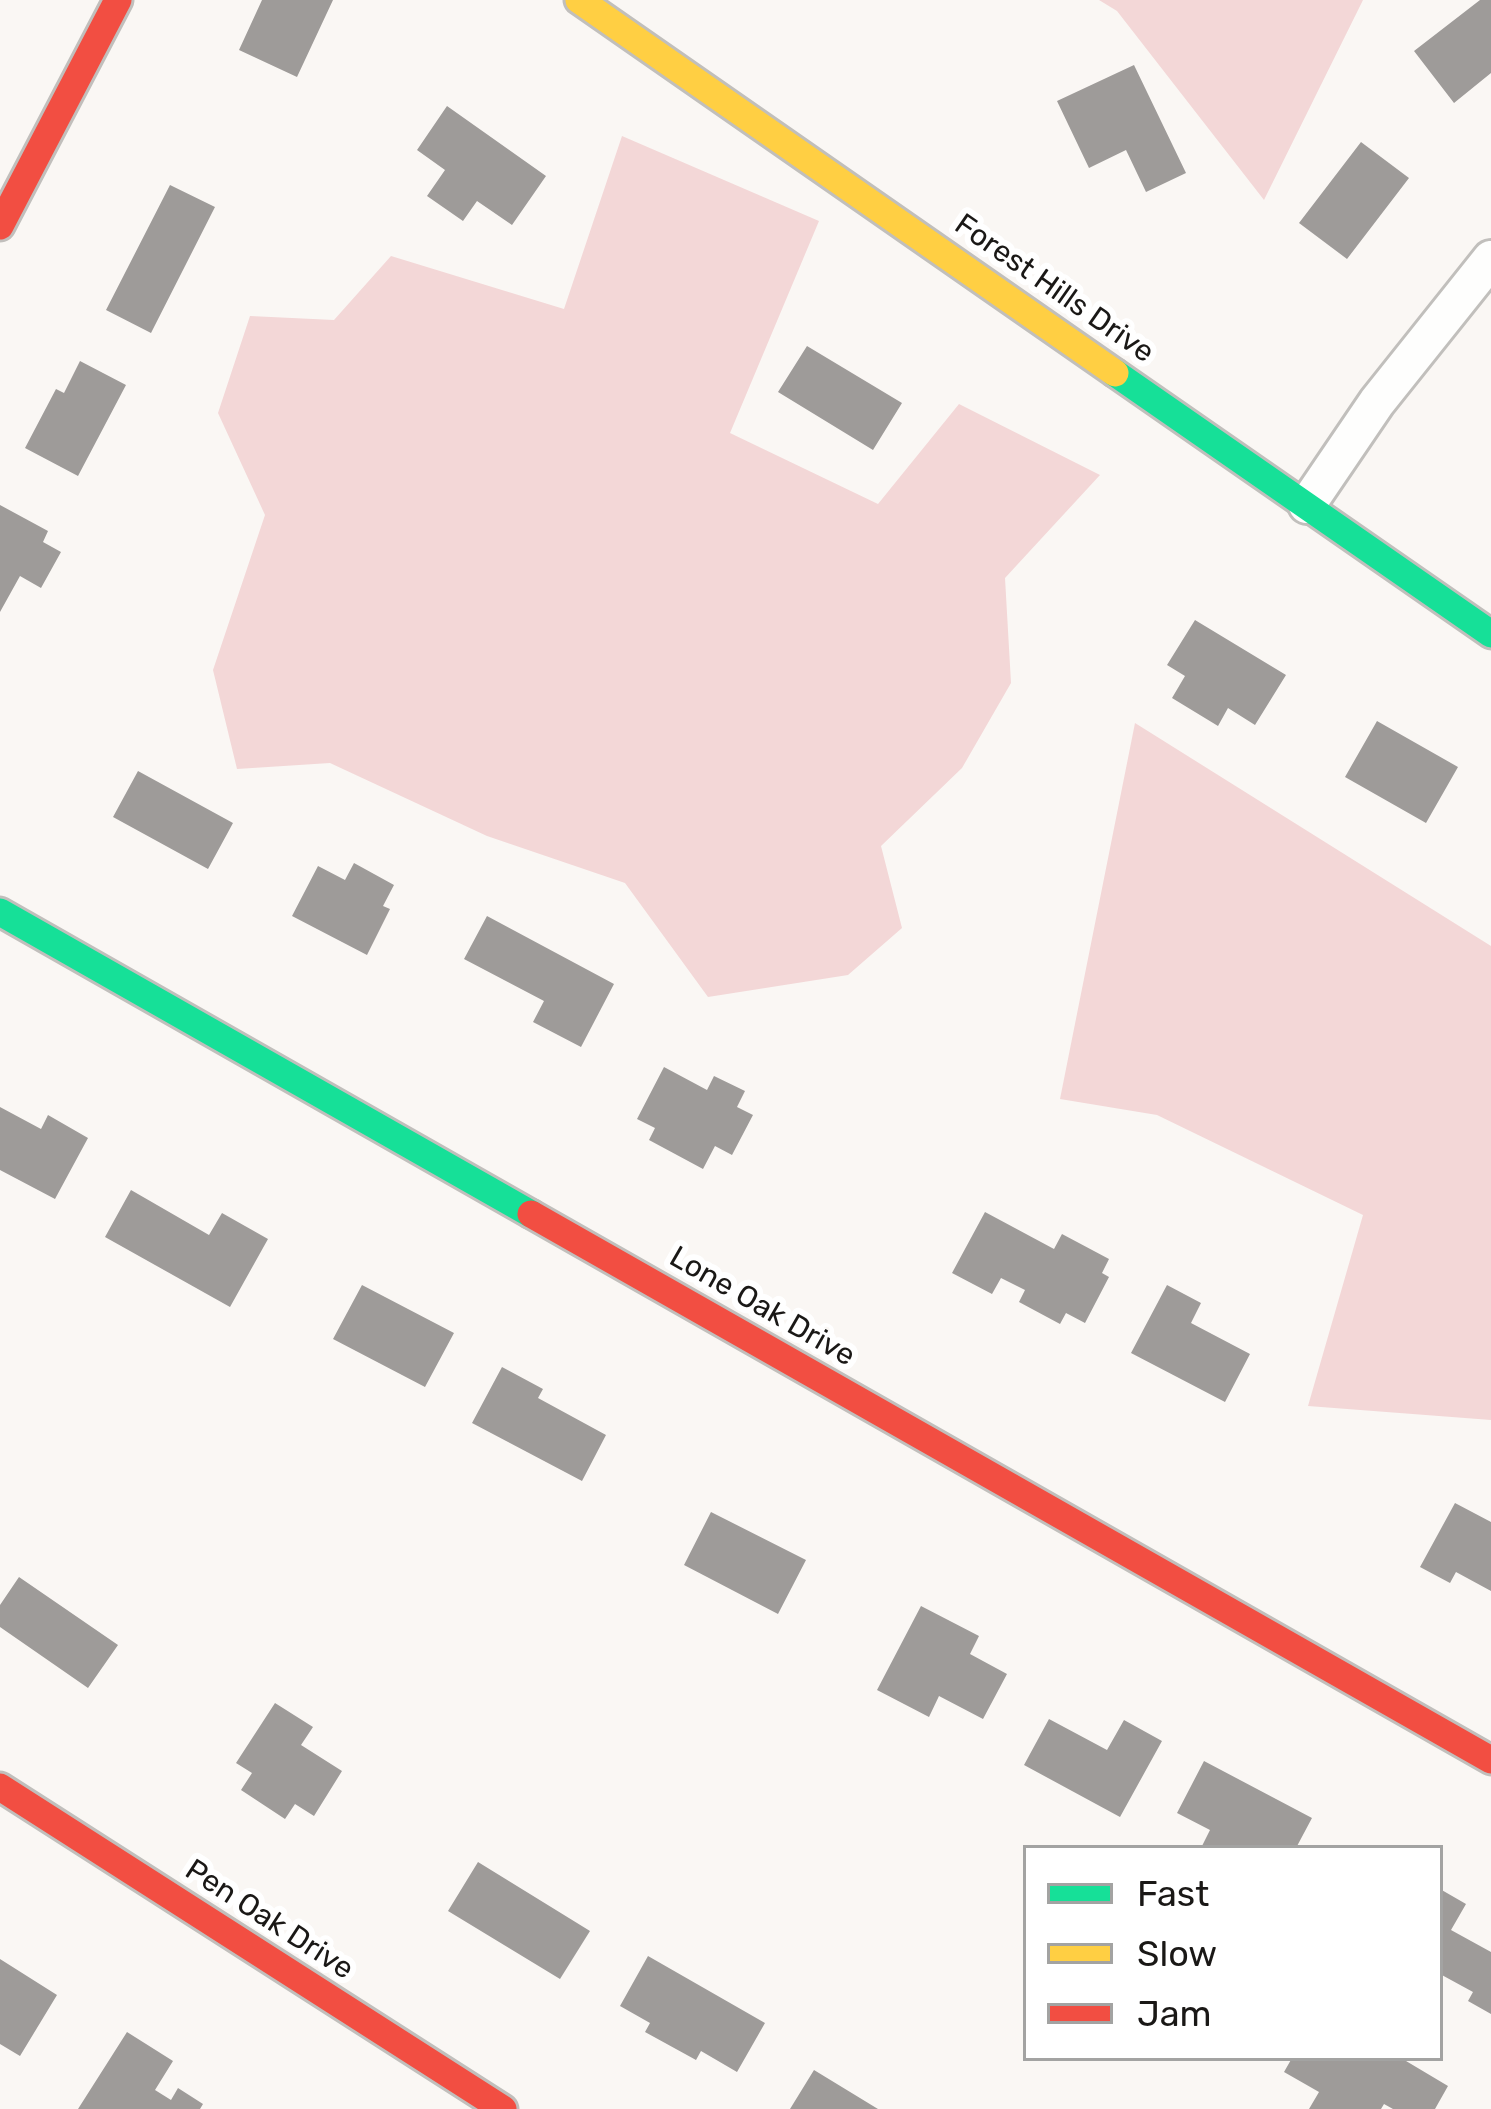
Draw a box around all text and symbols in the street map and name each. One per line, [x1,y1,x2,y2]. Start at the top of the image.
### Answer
street label: Forest Hills Drive [948,207,1160,371]
street label: Lone Oak Drive [663,1239,861,1375]
legend [1023,1845,1443,2061]
street label: Pen Oak Drive [178,1852,360,1988]
text: Fast [1137,1872,1209,1915]
text: Slow [1137,1932,1217,1975]
text: Jam [1137,1992,1212,2035]

